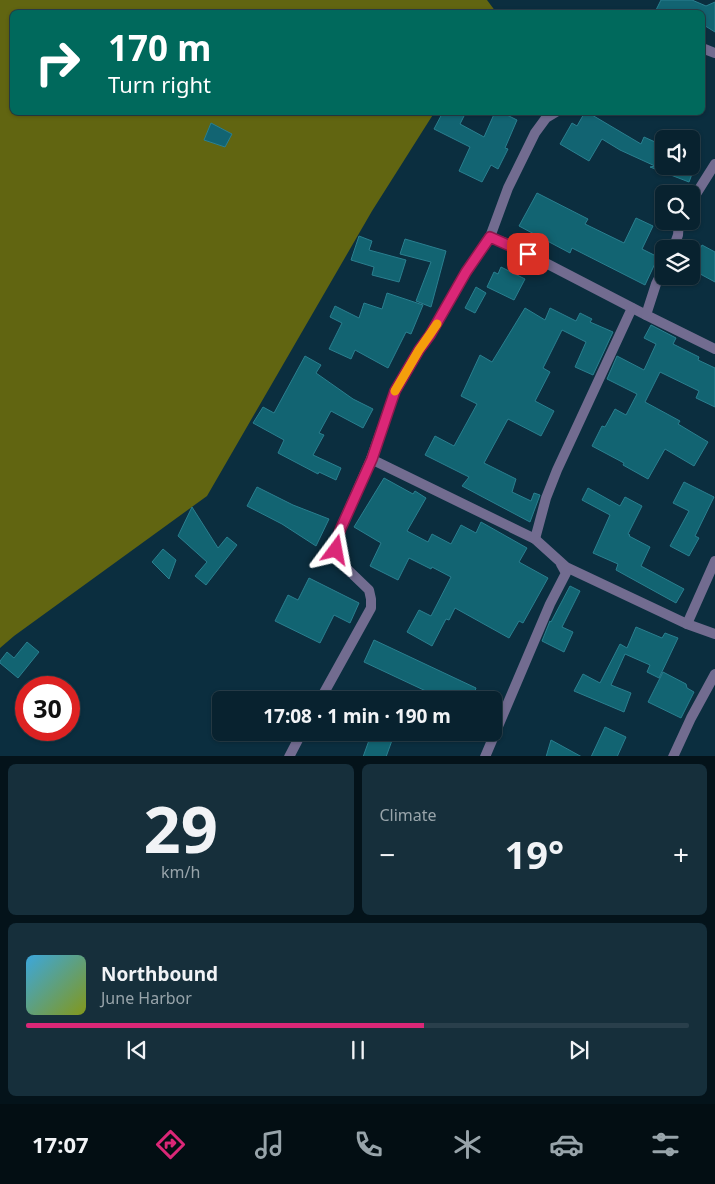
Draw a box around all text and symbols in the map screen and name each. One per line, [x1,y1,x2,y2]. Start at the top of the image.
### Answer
text: 170 m [108,24,211,71]
icon: right [25,30,90,95]
text: Turn right [108,69,211,99]
map controls [655,130,700,285]
button: sound [655,130,700,175]
button: search [655,185,700,230]
pin [507,233,549,275]
icon: arrive [514,240,542,268]
button: layers [655,240,700,285]
position arrow [309,523,361,575]
speed limit sign: 30 [15,676,80,741]
text: 17:08 · 1 min · 190 m [263,703,451,729]
text: 29 [144,784,218,872]
text: Climate [380,804,437,826]
text: 19° [504,828,564,880]
text: − [380,835,396,873]
text: + [673,835,689,873]
text: km/h [161,861,200,883]
text: Northbound [101,961,218,987]
text: June Harbor [101,987,192,1009]
icon: previous [123,1036,151,1064]
icon: pause [344,1036,372,1064]
icon: next [565,1036,593,1064]
icon: directions [153,1127,188,1162]
icon: music [252,1127,287,1162]
icon: phone [351,1127,386,1162]
icon: climate [450,1127,485,1162]
icon: car [549,1127,584,1162]
icon: filters [648,1127,683,1162]
text: 17:07 [32,1129,89,1159]

